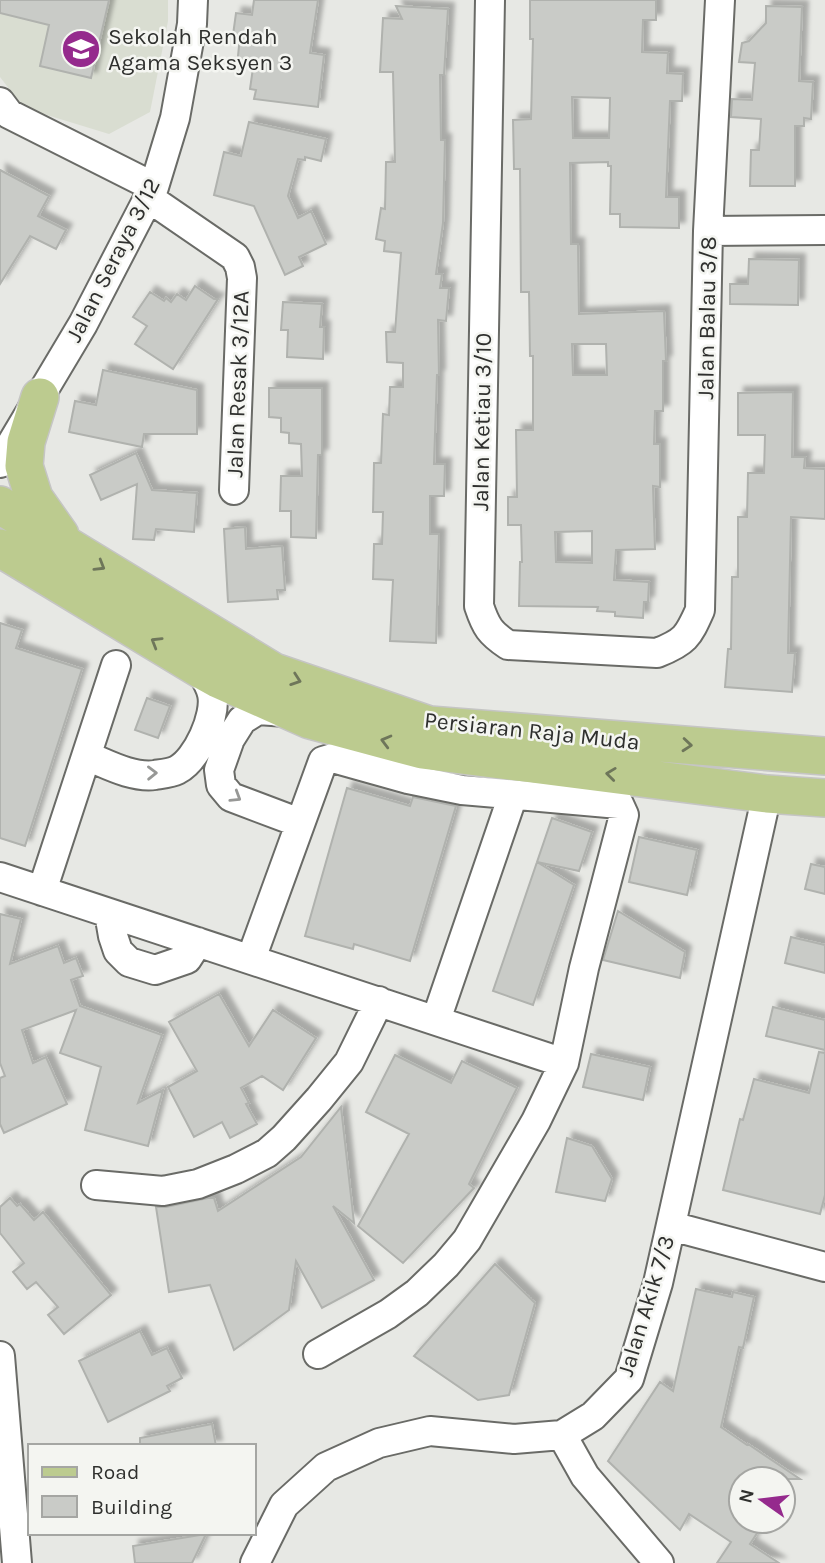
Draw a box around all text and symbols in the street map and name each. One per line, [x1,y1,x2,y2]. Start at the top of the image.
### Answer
place label: Sekolah Rendah Agama Seksyen 3 [108,23,292,76]
school or university icon: Sekolah Rendah Agama Seksyen 3 [60,28,102,70]
street label: Jalan Seraya 3/12 [60,174,166,346]
street label: Jalan Balau 3/8 [692,236,722,400]
street label: Jalan Resak 3/12A [221,290,255,478]
street label: Jalan Ketiau 3/10 [467,333,497,511]
one-way arrow [92,558,105,571]
one-way arrow [151,637,164,650]
one-way arrow [290,672,302,686]
street label: Persiaran Raja Muda [423,706,641,756]
one-way arrow [381,735,393,749]
one-way arrow [682,737,693,752]
one-way arrow [147,766,158,781]
one-way arrow [605,767,617,782]
one-way arrow [228,789,241,802]
street label: Jalan Akik 7/3 [612,1232,680,1380]
legend [28,1444,256,1535]
text: Road [91,1460,139,1484]
north arrow [727,1465,797,1535]
text: N [734,1487,759,1505]
text: Building [91,1495,172,1519]

